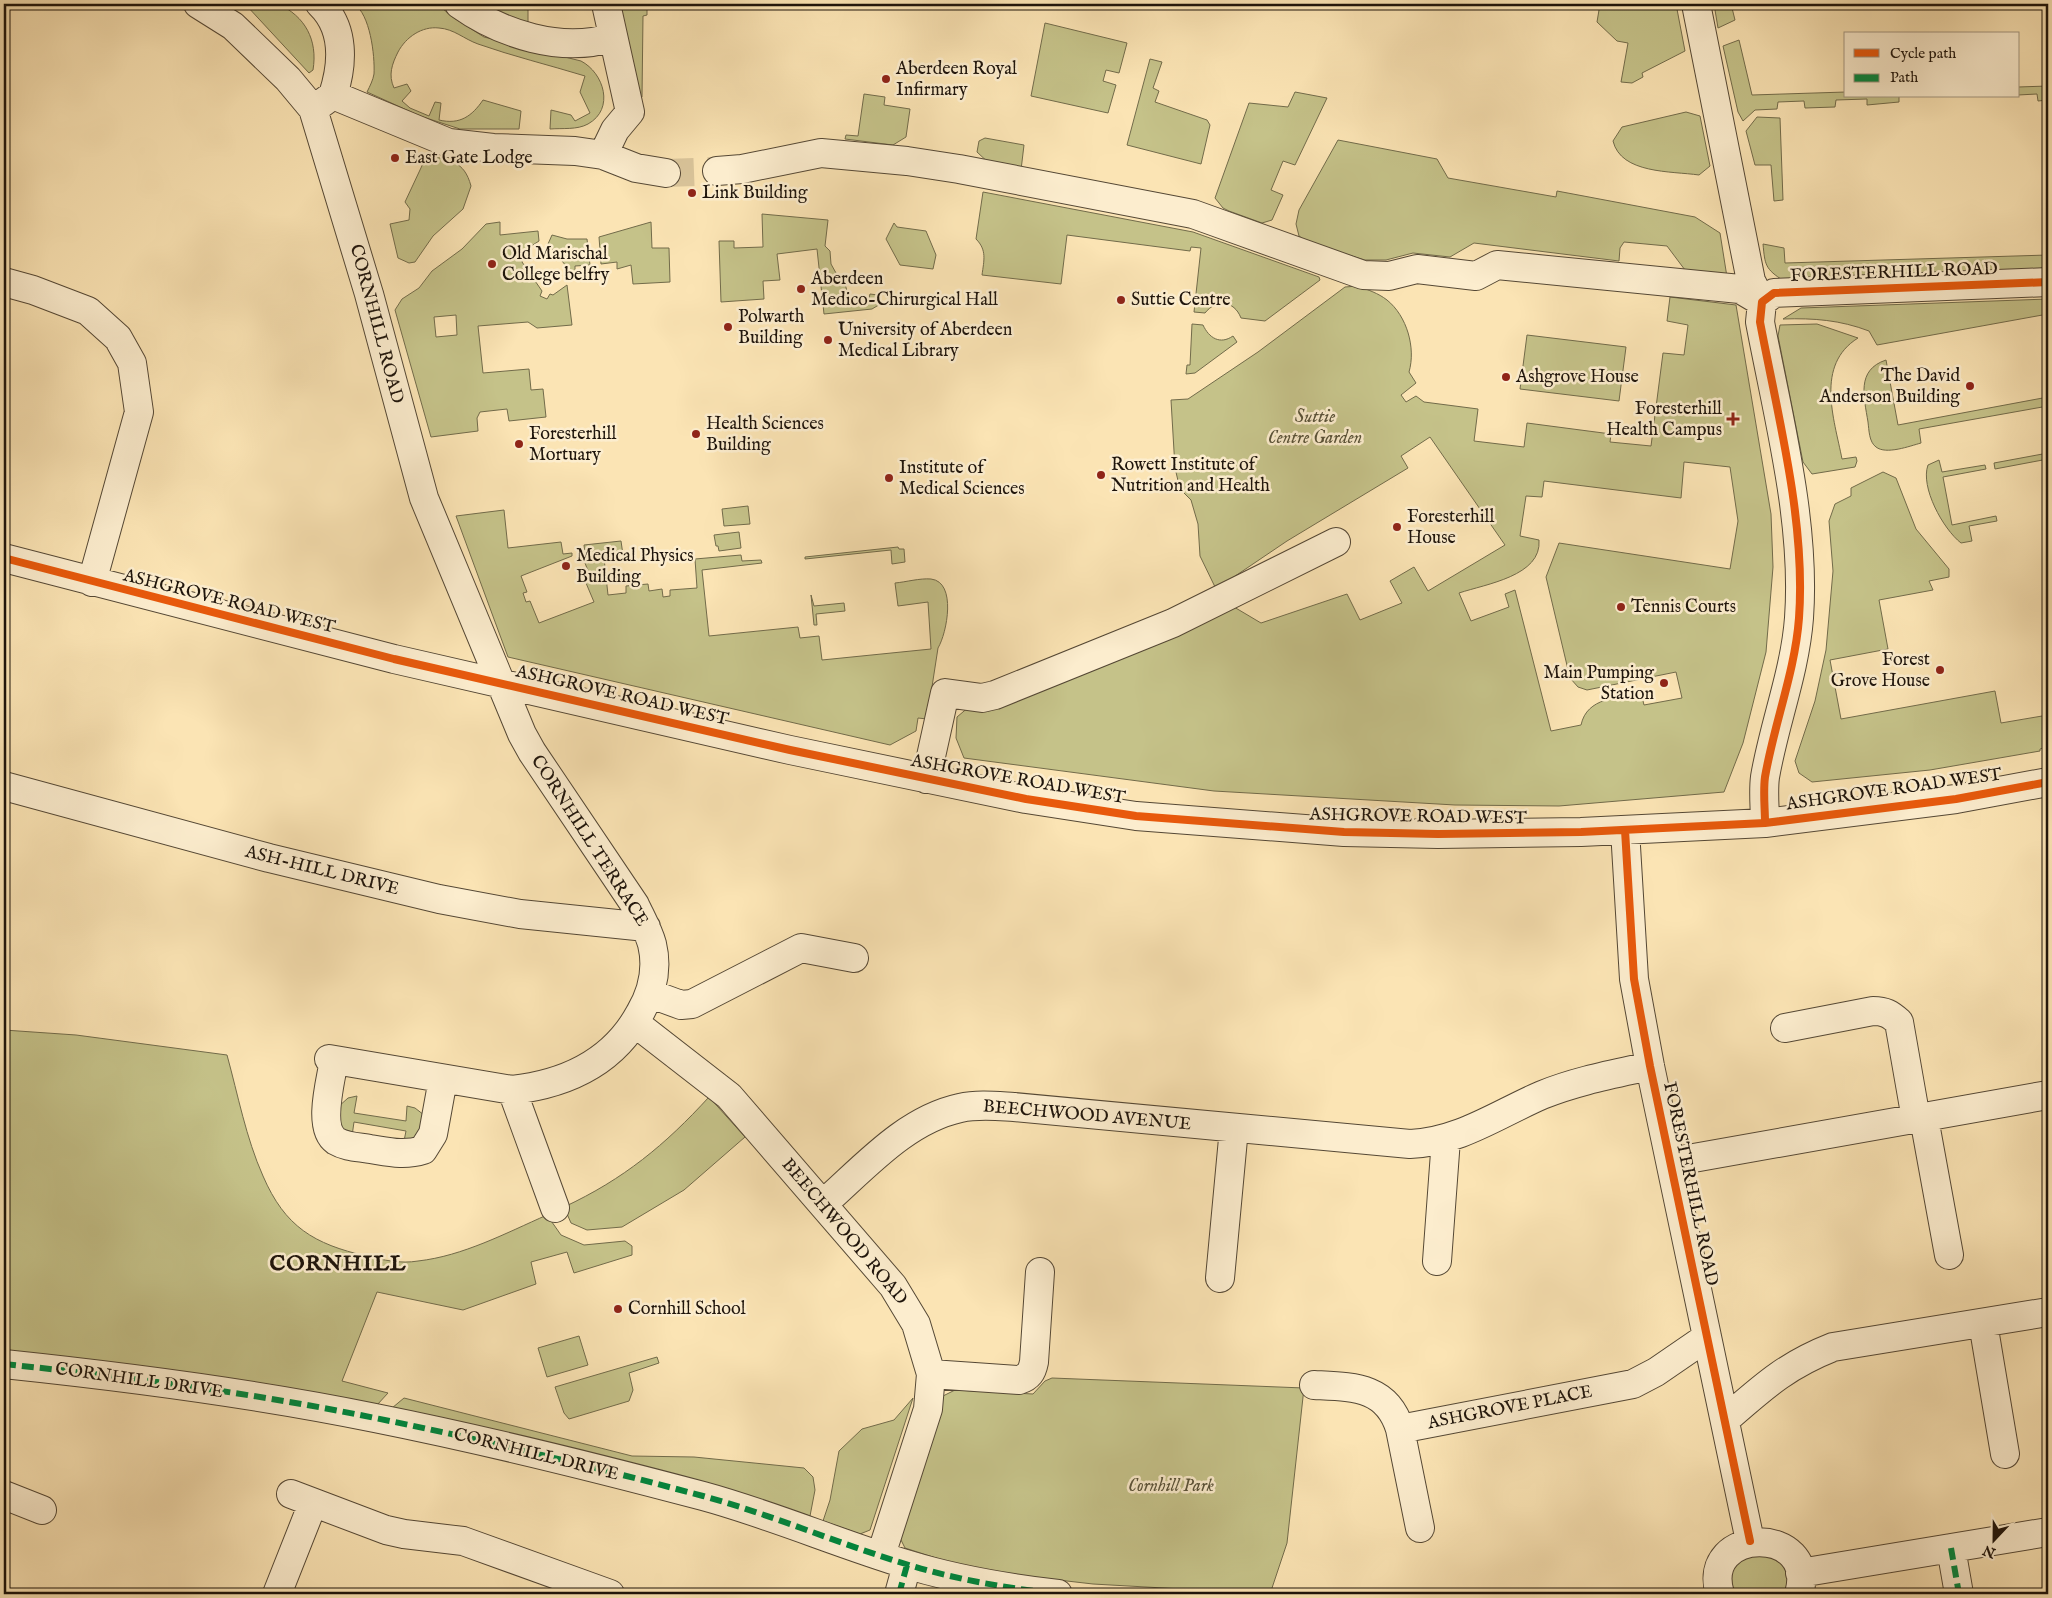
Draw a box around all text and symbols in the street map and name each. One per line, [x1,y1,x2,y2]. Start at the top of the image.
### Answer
legend [1844,32,2020,98]
text: Cycle path [1890,44,1956,63]
place label: Aberdeen Royal Infirmary [895,58,1017,102]
text: Path [1890,68,1918,87]
marker: Aberdeen Royal Infirmary [880,73,892,85]
place label: East Gate Lodge [405,147,532,170]
marker: East Gate Lodge [389,152,401,164]
place label: Link Building [702,182,808,205]
marker: Link Building [686,187,698,199]
street label: CORNHILL ROAD [344,242,408,406]
place label: Old Marischal College belfry [502,243,609,287]
marker: Old Marischal College belfry [486,258,498,270]
street label: FORESTERHILL ROAD [1790,258,1998,288]
place label: Aberdeen Medico-Chirurgical Hall [810,268,998,312]
marker: Aberdeen Medico-Chirurgical Hall [795,283,807,295]
place label: Suttie Centre [1131,289,1231,312]
marker: Suttie Centre [1115,294,1127,306]
place label: Polwarth Building [738,306,805,350]
place label: University of Aberdeen Medical Library [838,319,1013,363]
marker: Polwarth Building [722,321,734,333]
marker: University of Aberdeen Medical Library [822,334,834,346]
place label: The David Anderson Building [1819,365,1960,409]
place label: Ashgrove House [1515,366,1639,389]
marker: Ashgrove House [1500,371,1512,383]
marker: The David Anderson Building [1964,380,1976,392]
place label: Foresterhill Health Campus [1606,398,1722,442]
park label: Suttie Centre Garden [1268,406,1362,450]
marker: Foresterhill Health Campus [1726,412,1740,426]
place label: Health Sciences Building [706,413,824,457]
place label: Foresterhill Mortuary [529,423,616,467]
marker: Health Sciences Building [690,428,702,440]
marker: Foresterhill Mortuary [513,438,525,450]
place label: Rowett Institute of Nutrition and Health [1111,454,1270,498]
place label: Institute of Medical Sciences [899,457,1025,501]
marker: Rowett Institute of Nutrition and Health [1095,469,1107,481]
marker: Institute of Medical Sciences [883,472,895,484]
place label: Foresterhill House [1407,506,1494,550]
marker: Foresterhill House [1391,521,1403,533]
place label: Medical Physics Building [576,545,694,589]
marker: Medical Physics Building [560,560,572,572]
street label: ASHGROVE ROAD WEST [120,564,337,639]
place label: Tennis Courts [1631,596,1736,619]
marker: Tennis Courts [1615,601,1627,613]
place label: Forest Grove House [1831,649,1930,693]
street label: ASHGROVE ROAD WEST [513,660,731,732]
place label: Main Pumping Station [1543,662,1654,706]
marker: Forest Grove House [1934,664,1946,676]
marker: Main Pumping Station [1658,677,1670,689]
street label: ASHGROVE ROAD WEST [908,750,1127,810]
street label: CORNHILL TERRACE [525,751,653,931]
street label: ASHGROVE ROAD WEST [1784,763,2003,817]
street label: ASHGROVE ROAD WEST [1308,804,1527,830]
street label: ASH-HILL DRIVE [242,841,401,901]
street label: FORESTERHILL ROAD [1657,1080,1723,1288]
street label: BEECHWOOD AVENUE [982,1095,1192,1137]
street label: BEECHWOOD ROAD [776,1154,912,1310]
district label: CORNHILL [269,1250,407,1278]
place label: Cornhill School [628,1298,746,1321]
marker: Cornhill School [612,1303,624,1315]
street label: CORNHILL DRIVE [54,1358,224,1404]
street label: ASHGROVE PLACE [1425,1381,1594,1435]
street label: CORNHILL DRIVE [451,1423,621,1487]
park label: Cornhill Park [1128,1475,1214,1498]
north arrow [1970,1516,2020,1566]
text: N [1981,1541,1999,1562]

